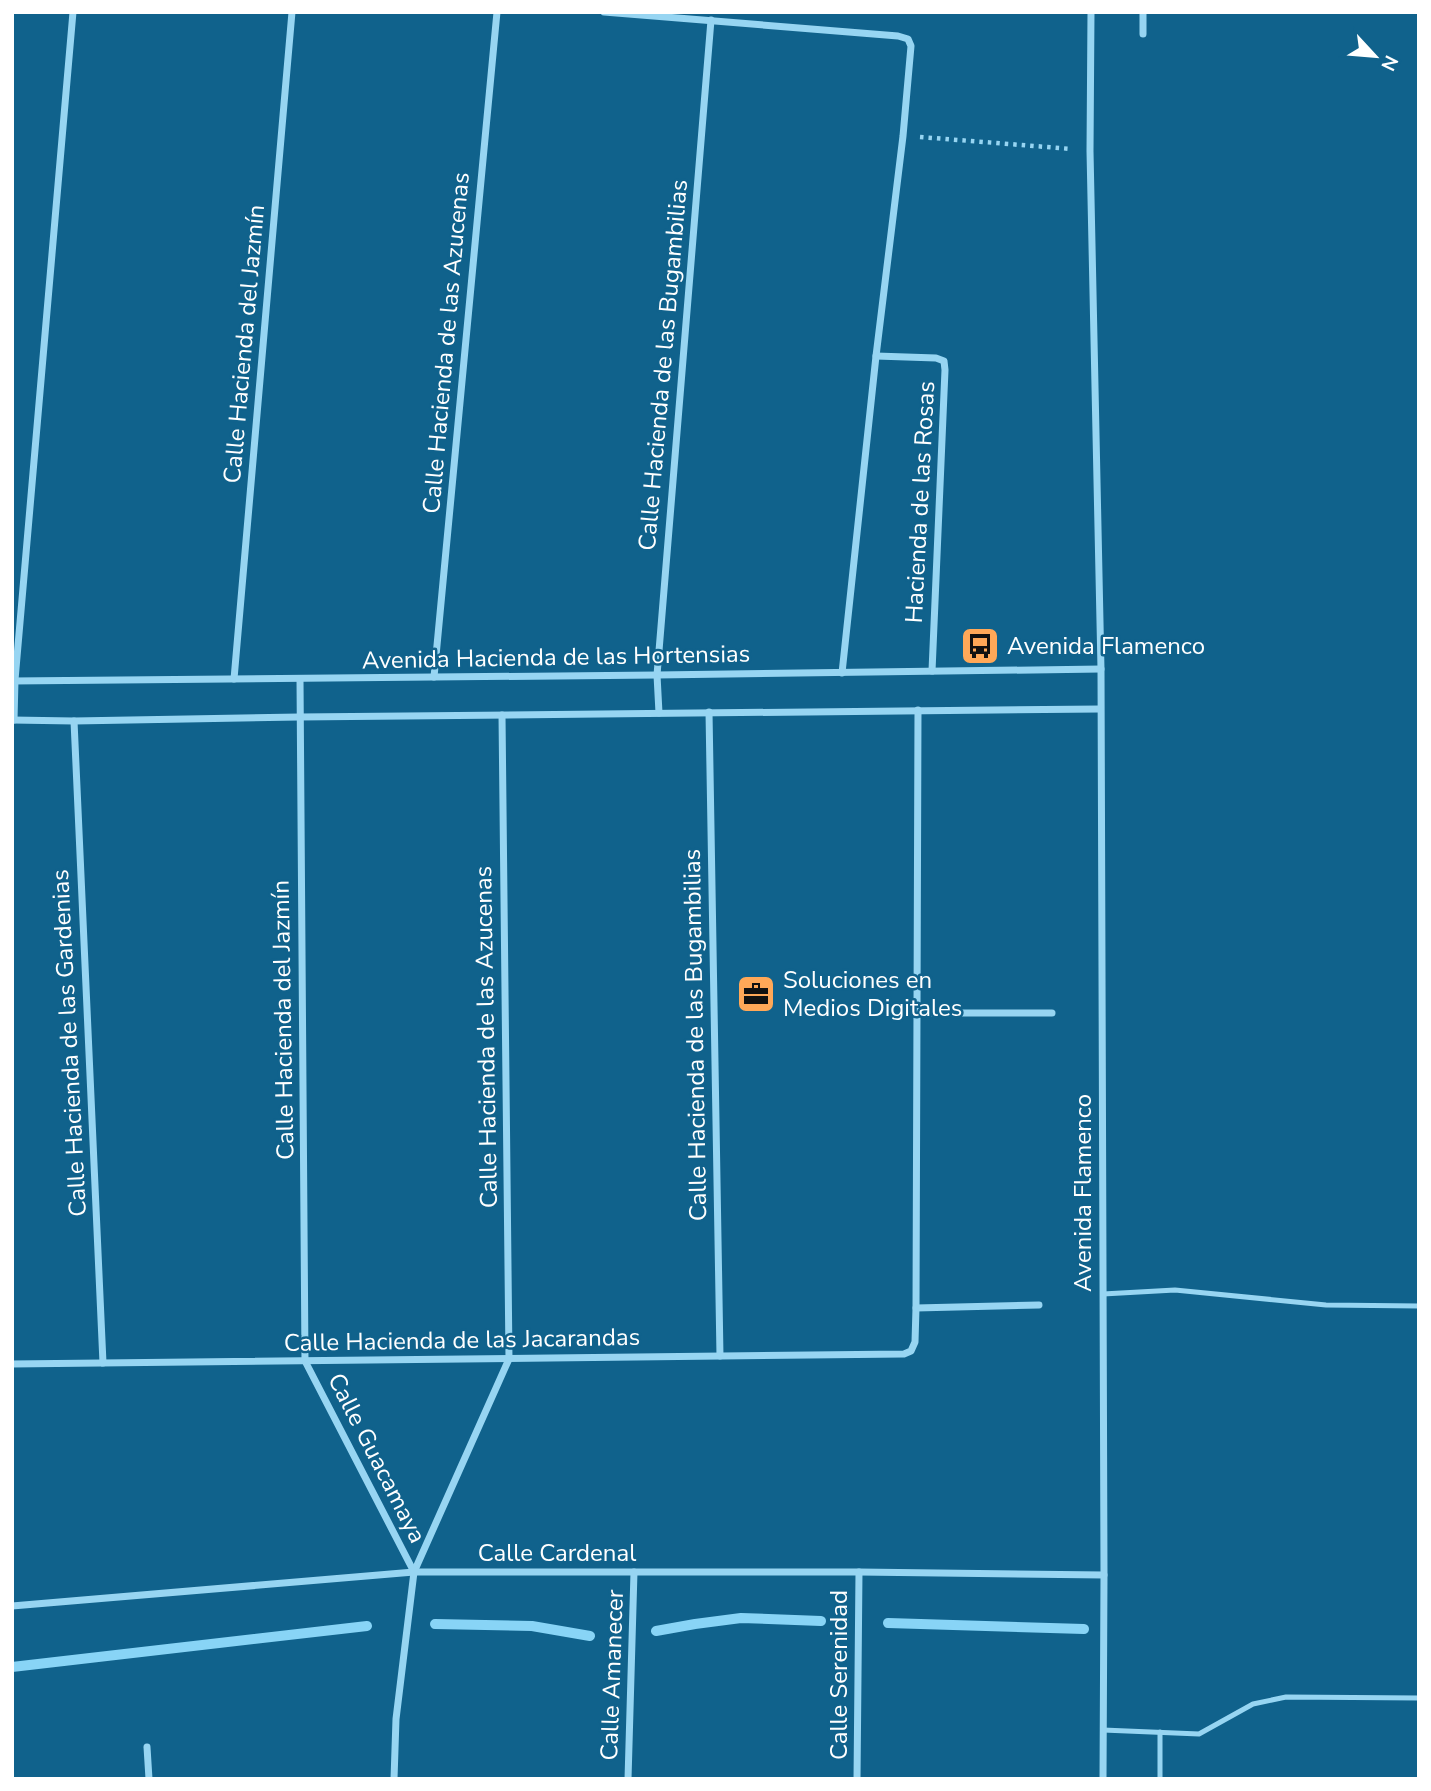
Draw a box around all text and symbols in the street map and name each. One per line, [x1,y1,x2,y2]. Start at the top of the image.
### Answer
north arrow [1340,21,1410,91]
text: N [1375,51,1404,75]
street label: Calle Hacienda de las Azucenas [415,171,477,515]
street label: Calle Hacienda de las Bugambilias [631,178,695,552]
street label: Calle Hacienda del Jazmín [216,203,272,485]
street label: Hacienda de las Rosas [898,380,942,624]
bus stop icon: Avenida Flamenco [959,625,1001,667]
place label: Avenida Flamenco [1007,630,1205,662]
street label: Avenida Hacienda de las Hortensias [362,638,750,676]
street label: Calle Hacienda de las Bugambilias [676,849,714,1221]
street label: Calle Hacienda de las Azucenas [467,865,505,1209]
street label: Calle Hacienda de las Gardenias [44,869,94,1217]
street label: Calle Hacienda del Jazmín [265,880,301,1160]
place label: Soluciones en Medios Digitales [783,964,962,1024]
office icon: Soluciones en Medios Digitales [735,973,777,1015]
street label: Avenida Flamenco [1067,1094,1099,1292]
street label: Calle Hacienda de las Jacarandas [284,1321,640,1359]
street label: Calle Guacamaya [320,1368,434,1548]
street label: Calle Cardenal [478,1537,636,1569]
street label: Calle Amanecer [593,1589,631,1761]
street label: Calle Serenidad [823,1590,855,1760]

